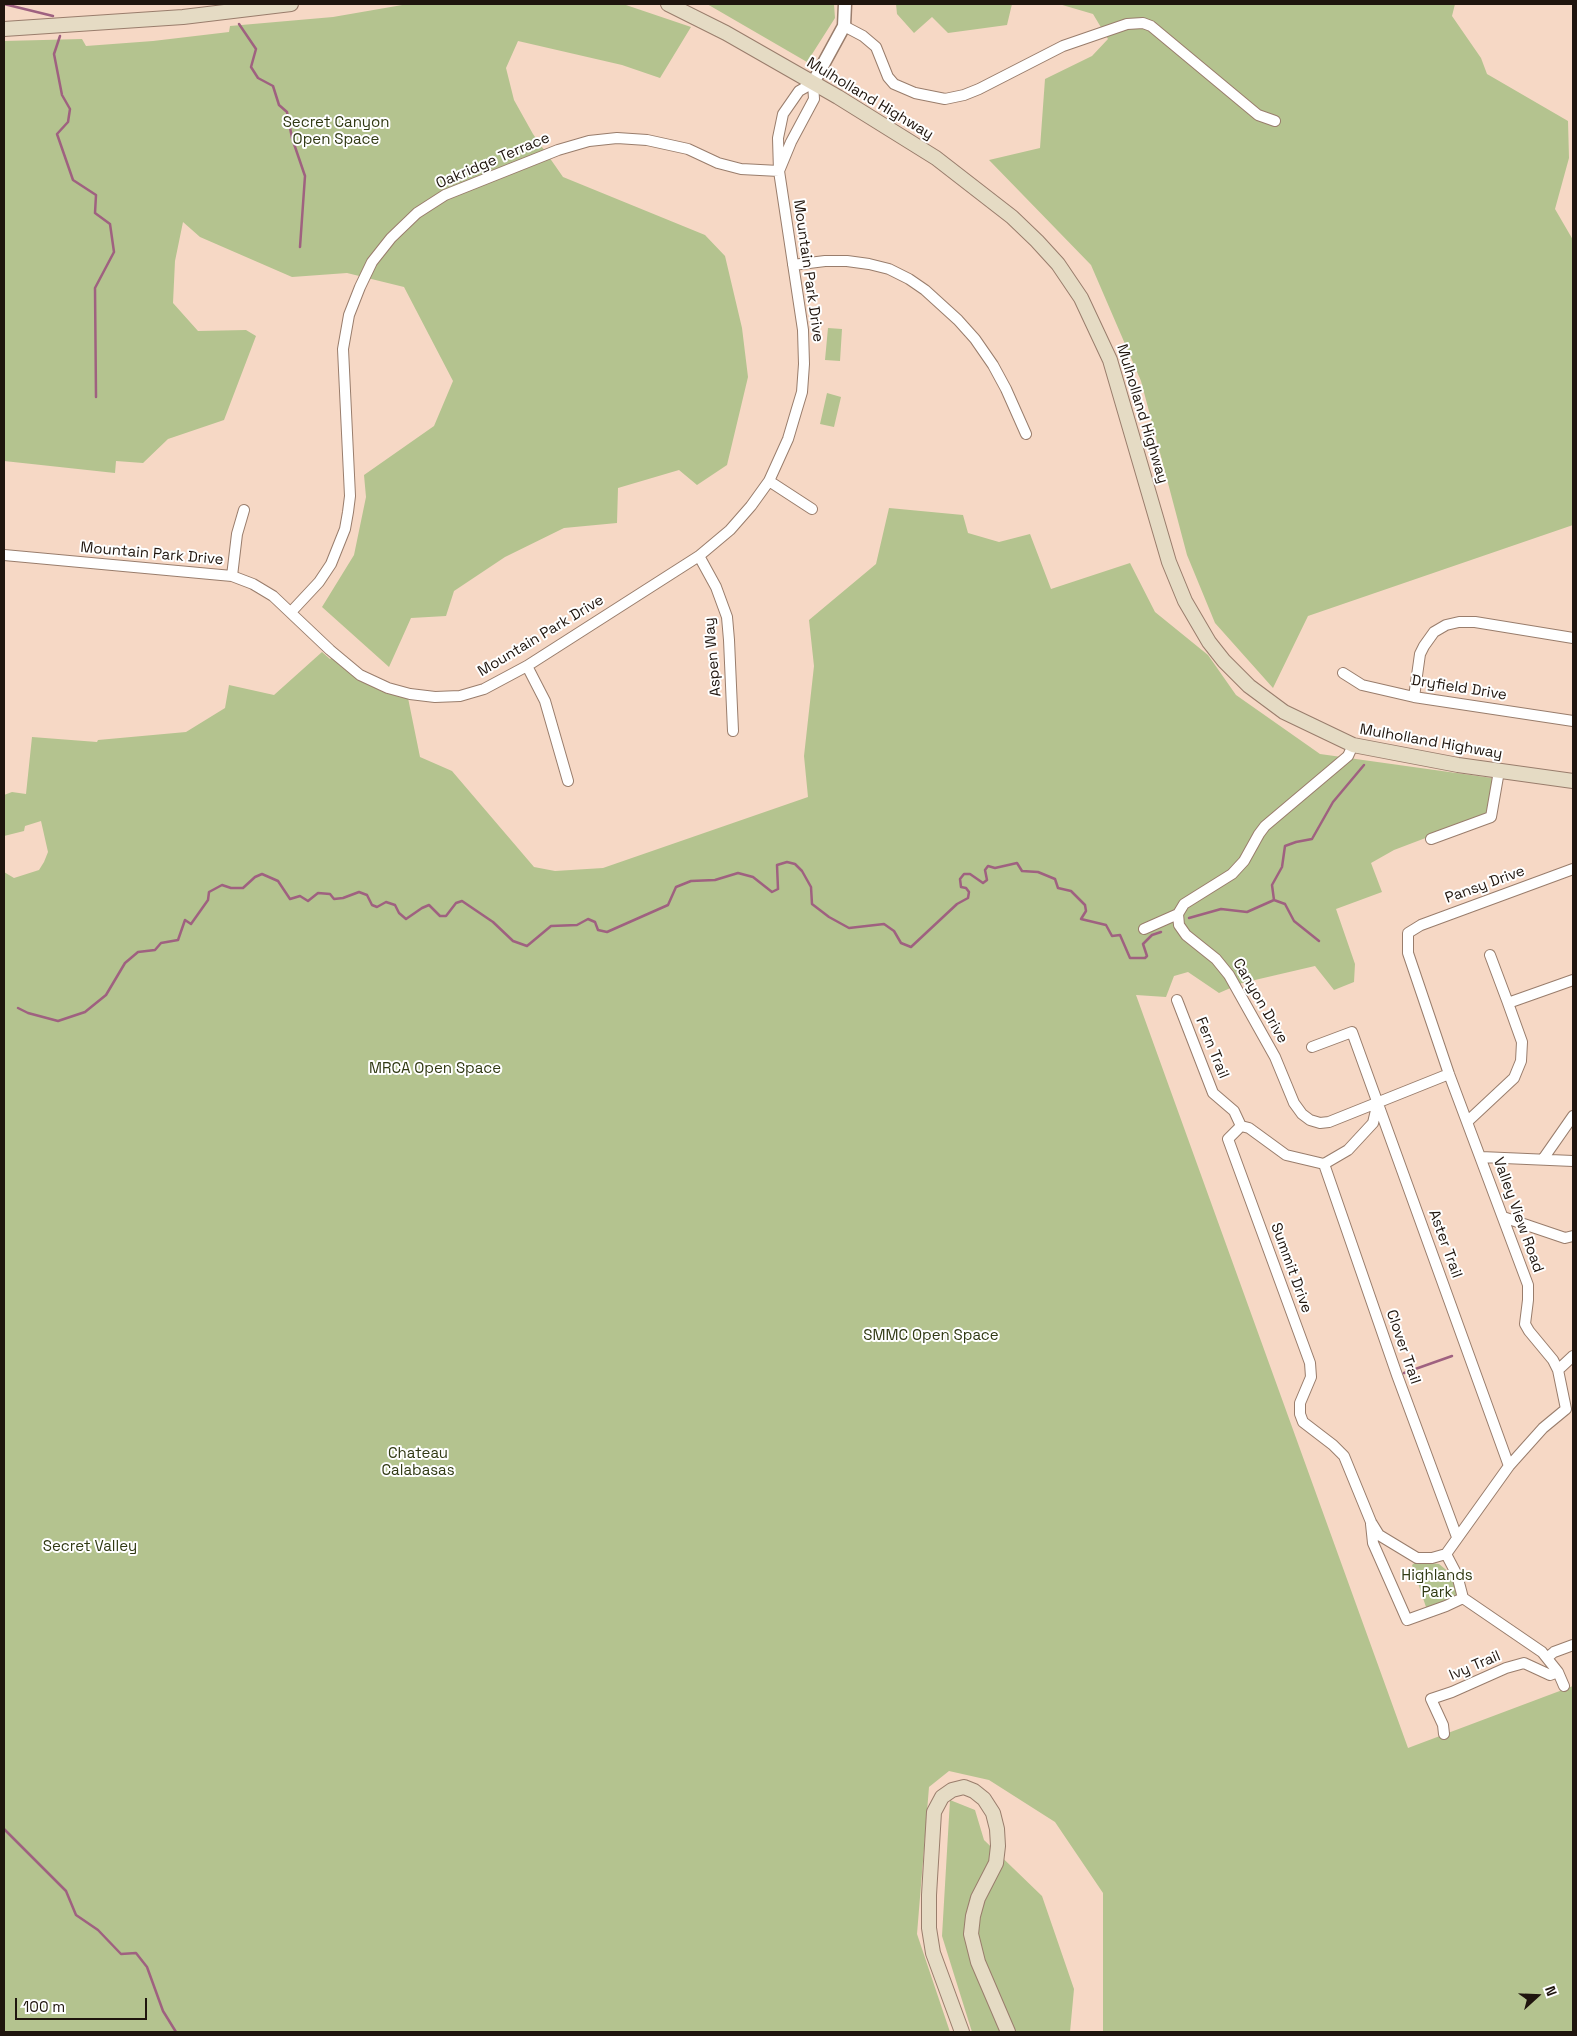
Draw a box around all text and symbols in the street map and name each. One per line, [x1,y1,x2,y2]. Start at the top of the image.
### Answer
street label: Mulholland Highway [803,54,937,144]
park label: Secret Canyon Open Space [283,114,389,149]
street label: Oakridge Terrace [434,129,552,193]
street label: Mountain Park Drive [789,199,827,343]
street label: Mulholland Highway [1112,342,1172,486]
street label: Mountain Park Drive [80,539,224,569]
street label: Mountain Park Drive [475,591,607,681]
street label: Aspen Way [701,617,725,697]
street label: Dryfield Drive [1410,672,1508,704]
street label: Mulholland Highway [1358,721,1504,763]
street label: Pansy Drive [1443,862,1527,908]
street label: Canyon Drive [1229,955,1291,1047]
street label: Fern Trail [1192,1015,1232,1081]
park label: MRCA Open Space [369,1060,501,1078]
street label: Valley View Road [1489,1155,1547,1275]
street label: Aster Trail [1424,1207,1466,1281]
street label: Summit Drive [1266,1221,1316,1315]
street label: Clover Trail [1382,1307,1424,1387]
park label: SMMC Open Space [863,1327,999,1345]
park label: Chateau Calabasas [381,1445,455,1480]
park label: Secret Valley [43,1538,137,1556]
park label: Highlands Park [1401,1567,1473,1602]
street label: Ivy Trail [1447,1647,1503,1685]
north arrow [1512,1971,1562,2021]
text: N [1541,1983,1561,1998]
scale bar [18,1988,150,2020]
text: 100 m [23,1997,65,2016]

